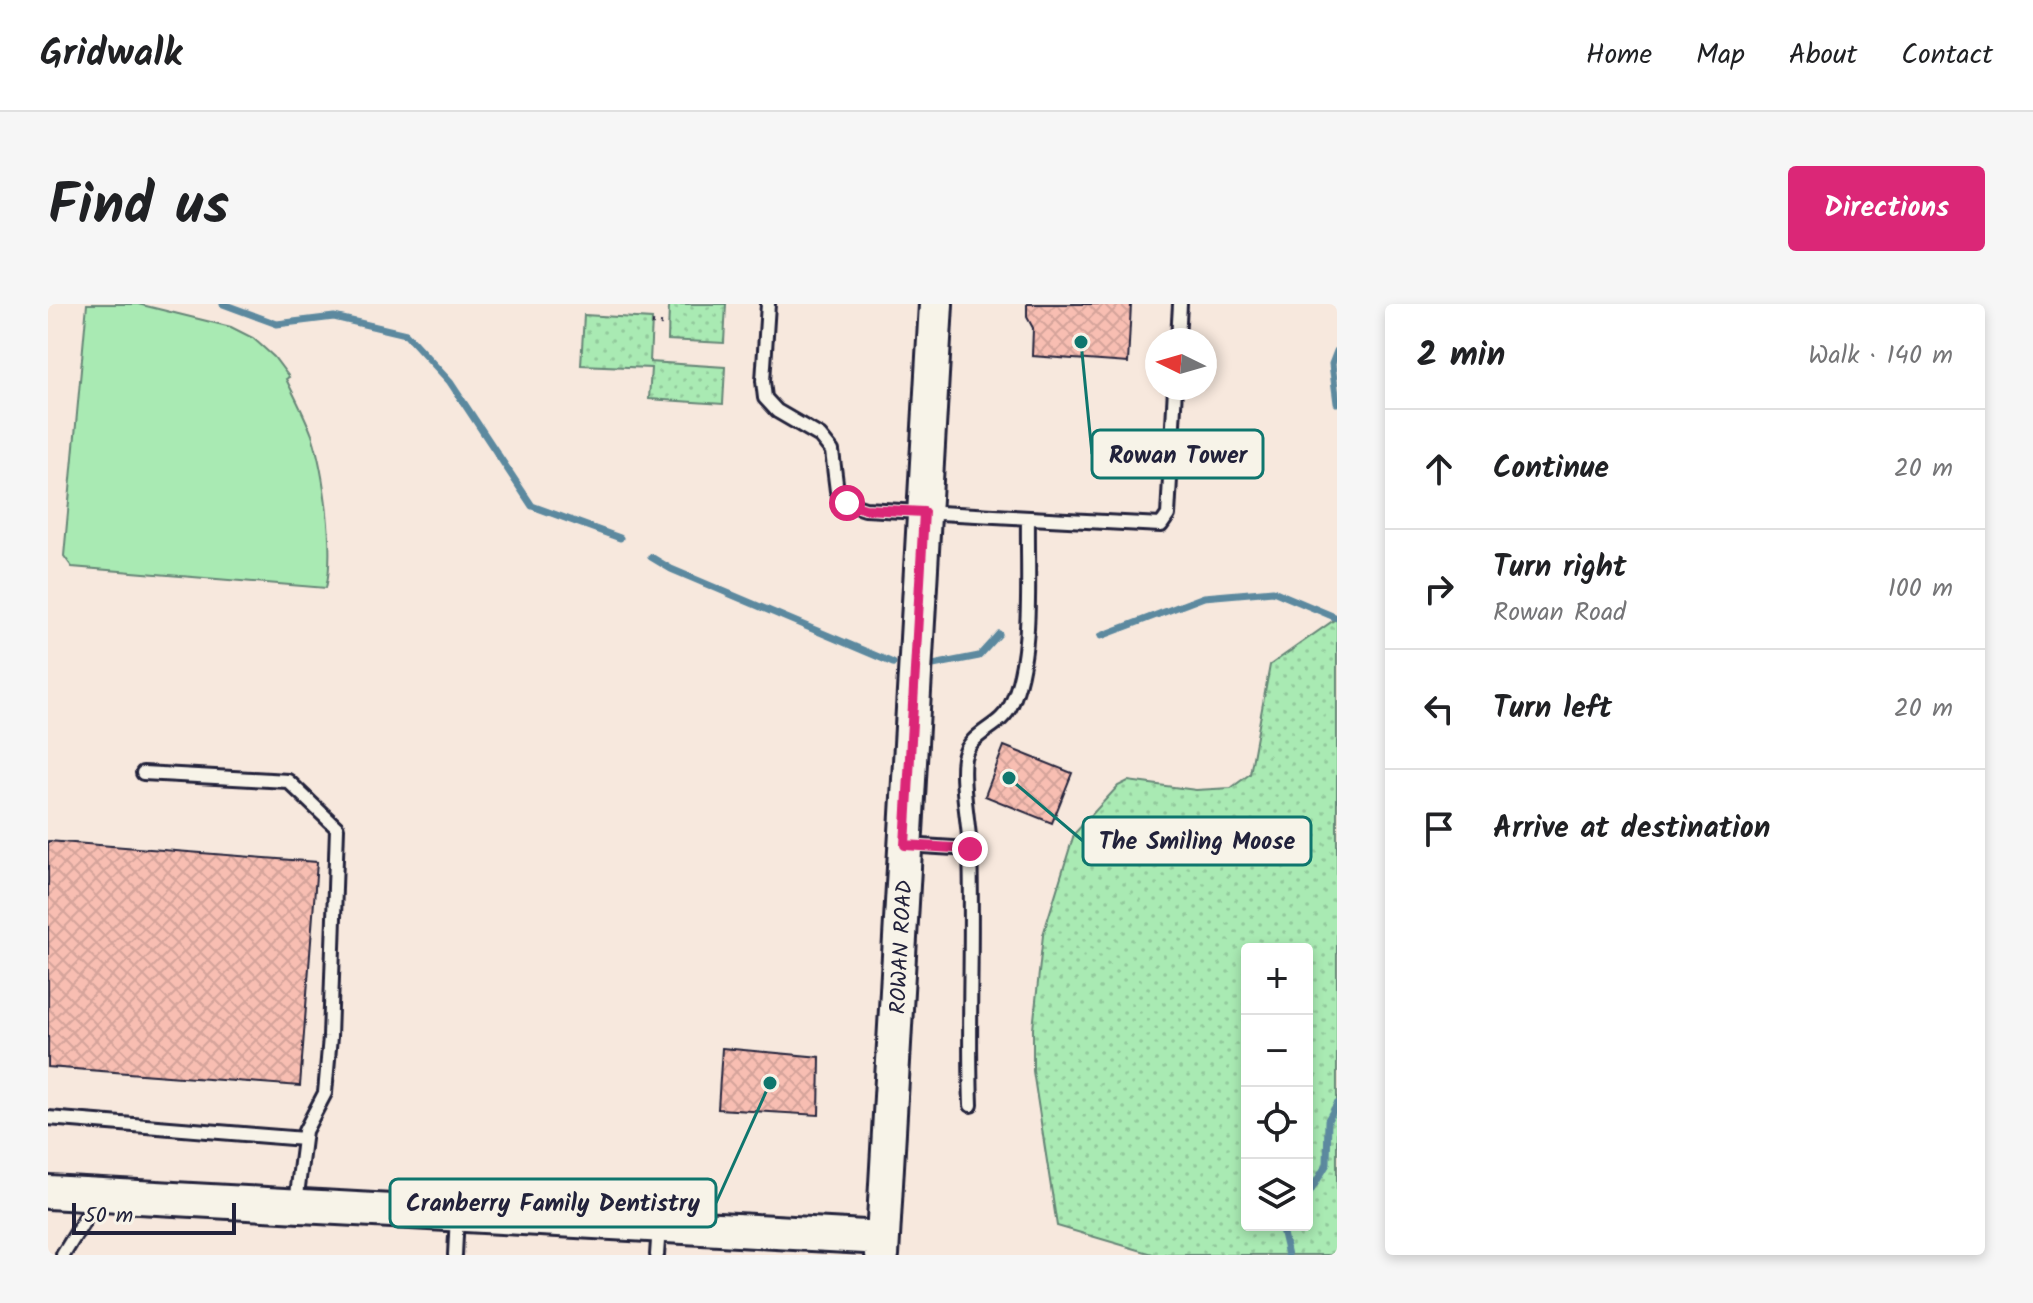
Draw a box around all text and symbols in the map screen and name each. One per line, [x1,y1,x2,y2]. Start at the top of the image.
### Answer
text: Gridwalk [40,25,182,85]
text: Home [1586,33,1652,78]
text: Map [1696,33,1745,78]
text: About [1789,33,1857,78]
text: Contact [1901,33,1993,78]
text: Find us [48,163,229,253]
button: Directions [1788,166,1985,251]
north arrow [1145,328,1217,400]
text: 2 min [1417,329,1505,383]
text: Walk · 140 m [1808,335,1953,377]
callout: Rowan Tower [1092,430,1263,478]
text: Rowan Tower [1109,437,1249,476]
text: Continue [1493,445,1609,493]
icon: ahead [1417,447,1461,491]
text: 20 m [1894,448,1953,490]
route start [829,485,865,521]
text: Turn right [1493,544,1626,592]
icon: right [1417,567,1461,611]
text: 100 m [1888,568,1953,610]
text: Rowan Road [1493,592,1626,634]
text: Turn left [1493,685,1612,733]
icon: left [1417,687,1461,731]
text: 20 m [1894,688,1953,730]
text: Arrive at destination [1493,805,1770,853]
icon: arrive [1417,807,1461,851]
callout: The Smiling Moose [1083,817,1311,865]
text: The Smiling Moose [1099,823,1295,862]
route end [952,831,988,867]
street label: ROWAN ROAD [882,879,923,1015]
map controls [1241,943,1313,1231]
button: + [1241,943,1313,1015]
button: − [1241,1015,1313,1087]
button: locate [1241,1087,1313,1159]
button: layers [1241,1159,1313,1231]
callout: Cranberry Family Dentistry [390,1179,716,1227]
text: Cranberry Family Dentistry [406,1185,700,1224]
scale bar [72,1199,236,1235]
text: 50 m [84,1199,133,1234]

